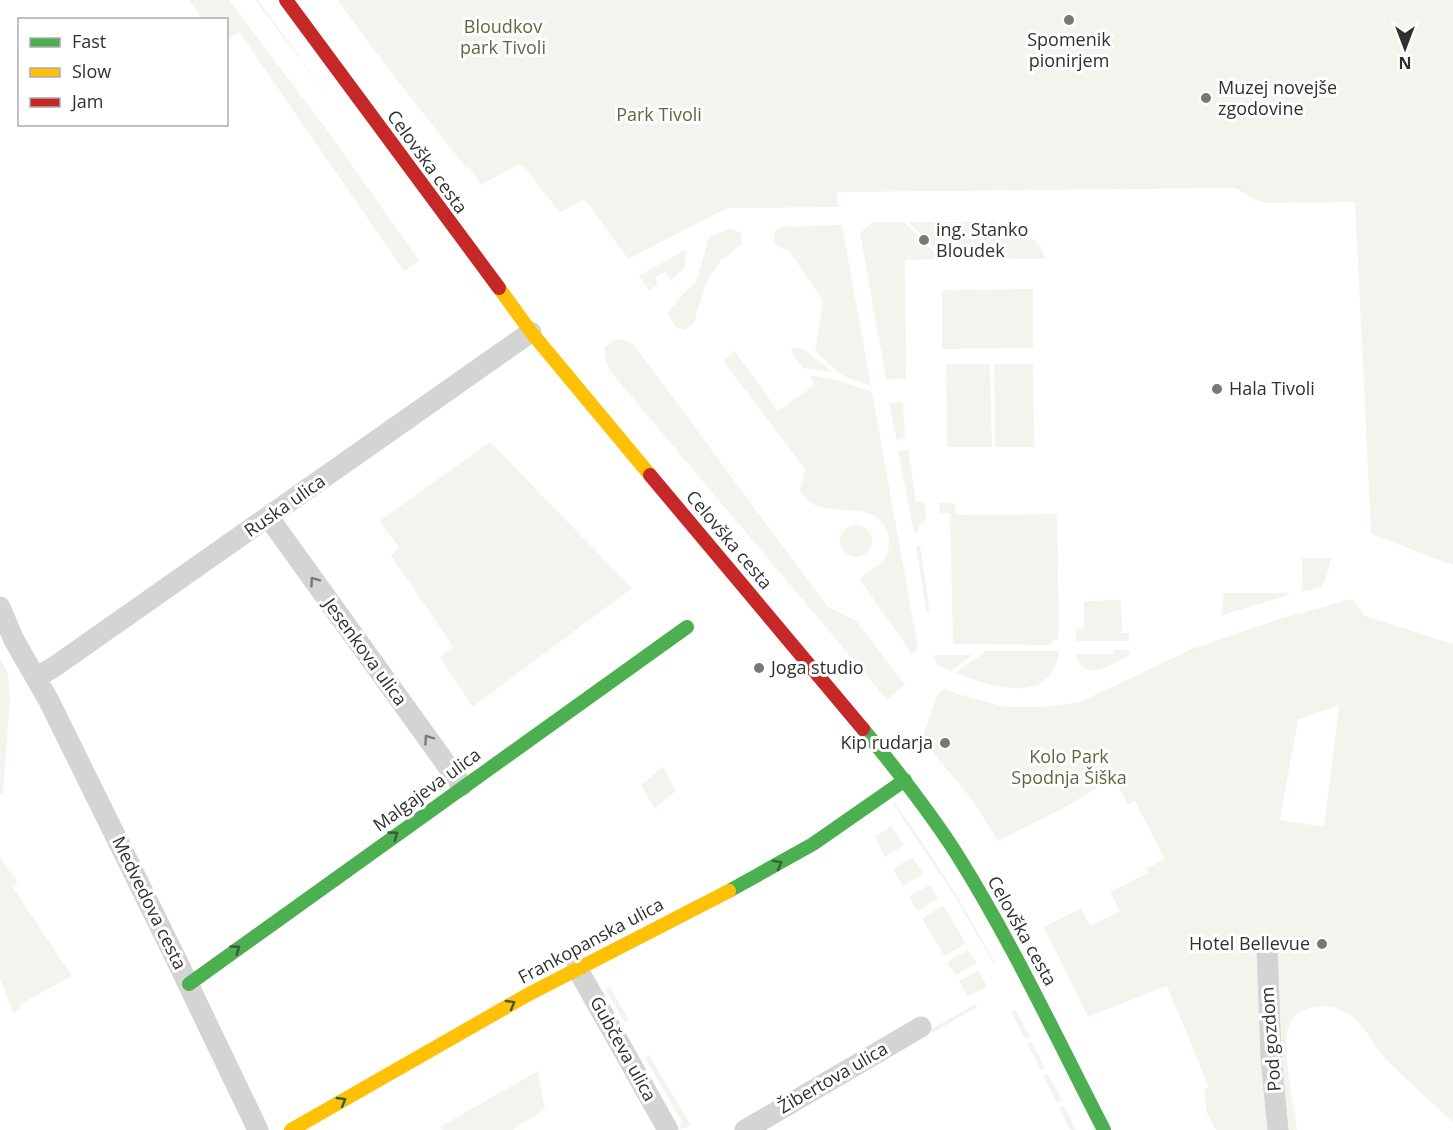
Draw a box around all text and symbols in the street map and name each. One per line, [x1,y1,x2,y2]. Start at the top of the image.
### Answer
marker: Spomenik pionirjem [1062,13,1076,27]
park label: Bloudkov park Tivoli [460,14,546,59]
legend [18,18,228,126]
north arrow [1375,18,1435,78]
place label: Spomenik pionirjem [1027,27,1111,72]
text: Fast [72,29,106,53]
text: N [1398,52,1412,74]
text: Slow [72,59,111,83]
place label: Muzej novejše zgodovine [1218,75,1337,120]
text: Jam [70,89,104,113]
marker: Muzej novejše zgodovine [1199,91,1213,105]
park label: Park Tivoli [616,102,702,126]
street label: Celovška cesta [382,105,473,218]
place label: ing. Stanko Bloudek [936,217,1028,262]
marker: ing. Stanko Bloudek [917,233,931,247]
place label: Hala Tivoli [1229,376,1315,400]
marker: Hala Tivoli [1210,382,1224,396]
street label: Ruska ulica [239,469,330,542]
street label: Celovška cesta [681,485,778,594]
one-way arrow [310,576,321,587]
street label: Jesenkova ulica [317,591,413,710]
place label: Joga studio [769,655,864,679]
marker: Joga studio [752,661,766,675]
place label: Kip rudarja [840,730,933,754]
one-way arrow [424,734,435,745]
marker: Kip rudarja [938,736,952,750]
street label: Malgajeva ulica [368,742,485,836]
park label: Kolo Park Spodnja Šiška [1011,744,1127,789]
one-way arrow [387,831,398,842]
street label: Medvedova cesta [107,832,193,973]
one-way arrow [772,860,783,872]
street label: Celovška cesta [983,871,1063,990]
street label: Frankopanska ulica [514,892,667,989]
place label: Hotel Bellevue [1189,931,1310,955]
marker: Hotel Bellevue [1315,937,1329,951]
one-way arrow [229,946,240,957]
street label: Pod gozdom [1254,986,1286,1092]
street label: Gubčeva ulica [585,992,663,1105]
one-way arrow [505,1000,515,1012]
street label: Žibertova ulica [773,1036,892,1118]
one-way arrow [336,1097,346,1108]

